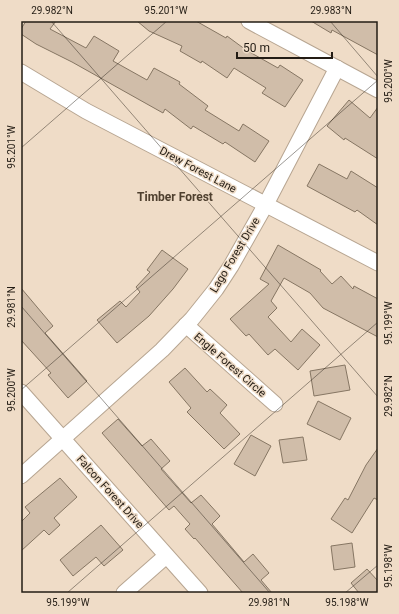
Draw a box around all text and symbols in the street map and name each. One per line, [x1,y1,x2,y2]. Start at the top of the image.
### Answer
text: 29.982°N [31,5,73,16]
text: 95.201°W [144,5,188,16]
text: 29.983°N [310,5,352,16]
scale bar [237,34,332,60]
text: 50 m [243,41,270,55]
text: 95.200°W [383,59,394,103]
text: 95.201°W [6,125,17,169]
street label: Drew Forest Lane [157,144,239,196]
district label: Timber Forest [137,190,213,204]
street label: Lago Forest Drive [207,215,263,295]
text: 29.981°N [6,286,17,328]
text: 95.199°W [383,301,394,345]
street label: Engle Forest Circle [191,330,269,400]
text: 95.200°W [6,368,17,412]
text: 29.982°N [383,375,394,417]
street label: Falcon Forest Drive [74,453,146,531]
text: 95.198°W [383,544,394,588]
text: 95.199°W [46,597,90,608]
text: 29.981°N [248,597,290,608]
text: 95.198°W [325,597,369,608]

